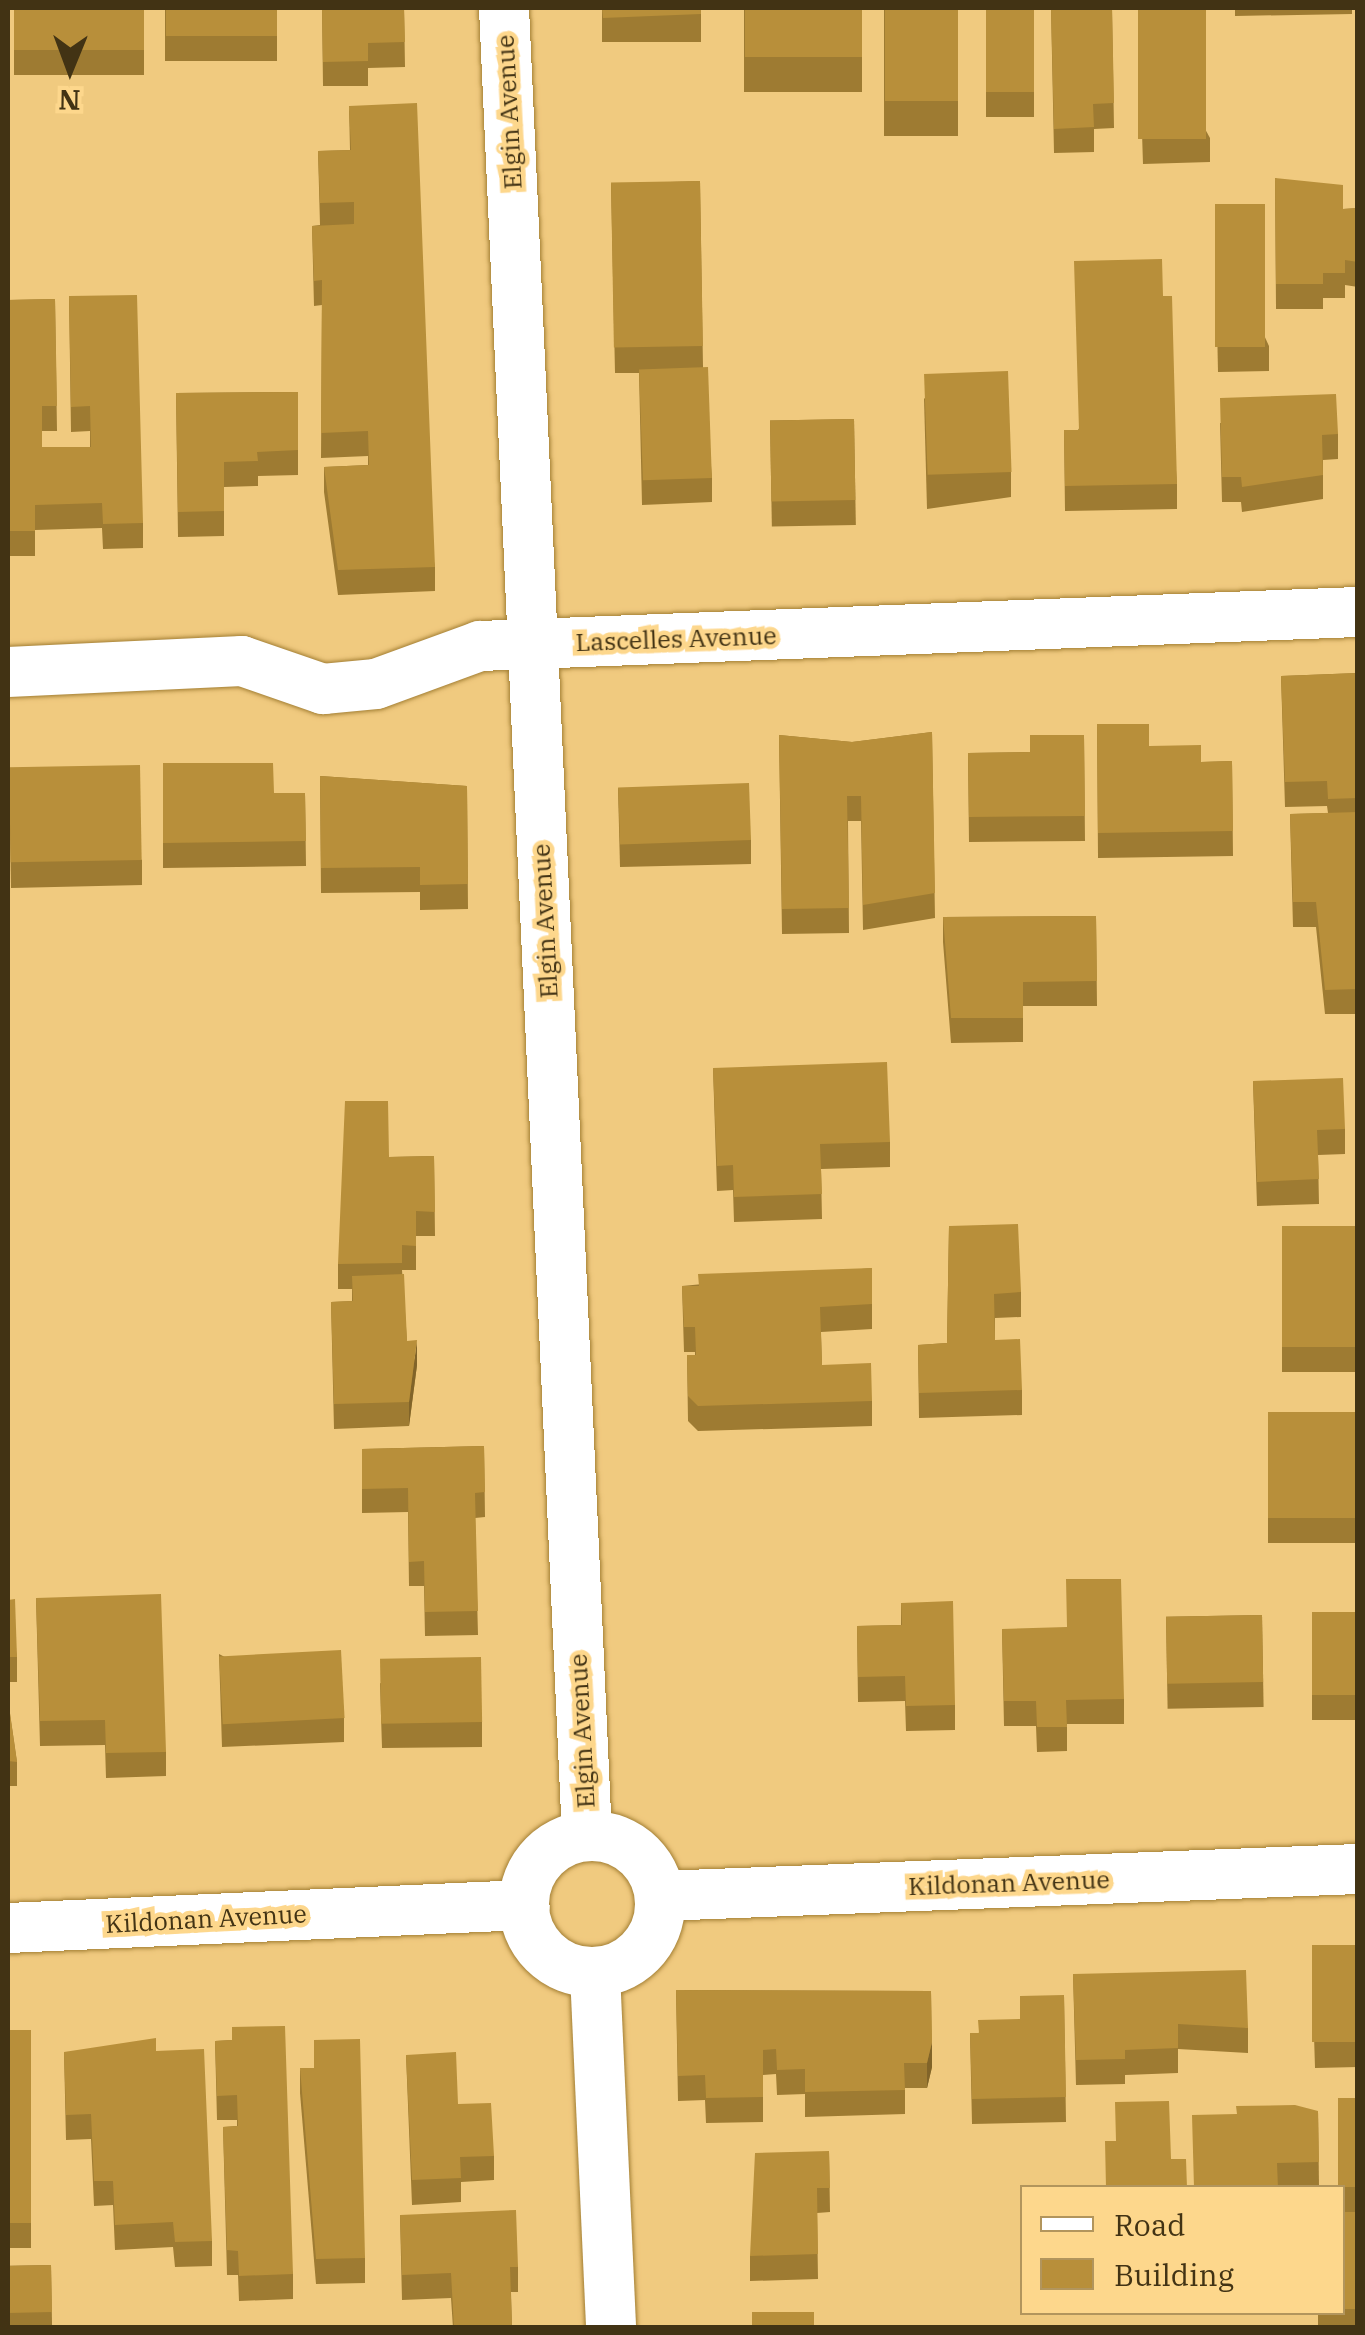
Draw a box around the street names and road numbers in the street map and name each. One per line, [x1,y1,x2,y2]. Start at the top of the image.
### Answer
street label: Elgin Avenue [490,34,528,190]
street label: Lascelles Avenue [575,621,777,657]
street label: Elgin Avenue [526,843,564,999]
street label: Elgin Avenue [563,1653,601,1809]
street label: Kildonan Avenue [908,1864,1110,1902]
street label: Kildonan Avenue [105,1899,307,1939]

